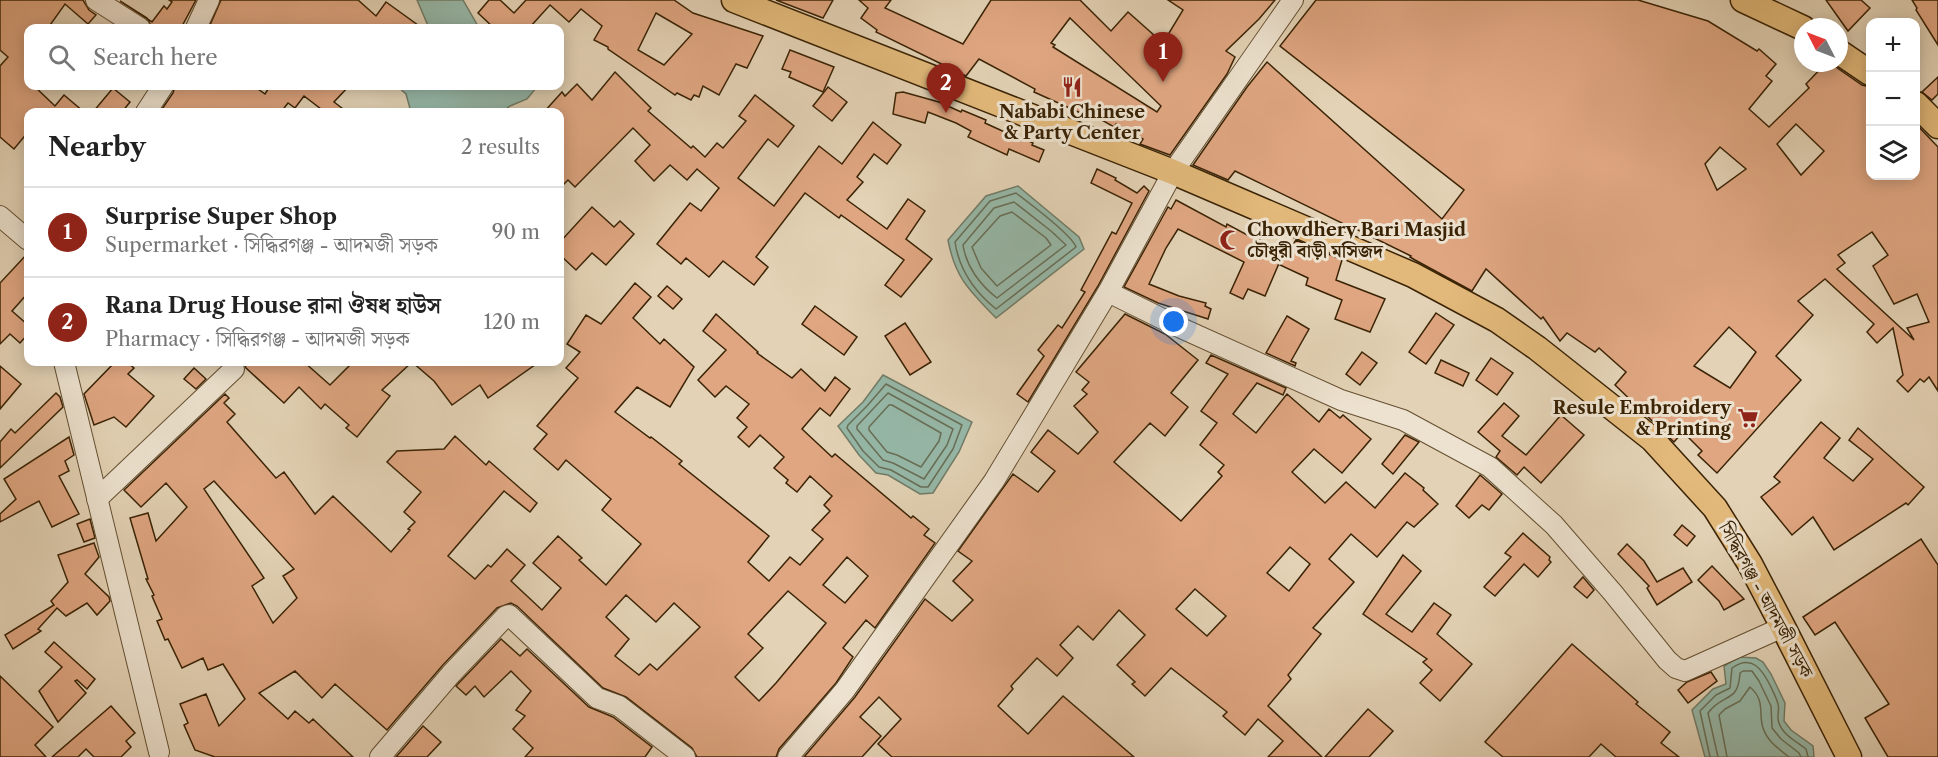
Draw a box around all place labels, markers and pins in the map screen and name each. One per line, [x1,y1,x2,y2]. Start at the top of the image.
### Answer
pin: 1 [1144,32,1182,82]
pin: 2 [926,63,966,113]
restaurant icon: Nababi Chinese & Party Center [1060,75,1084,99]
place label: Nababi Chinese & Party Center [999,101,1145,144]
place label: Chowdhery Bari Masjid চৌধুরী বাড়ী মসিজদ [1247,219,1466,262]
mosque icon: Chowdhery Bari Masjid চৌধুরী বাড়ী মসিজদ [1218,228,1242,252]
place label: Resule Embroidery & Printing [1553,397,1732,440]
supermarket icon: Resule Embroidery & Printing [1736,406,1760,430]

